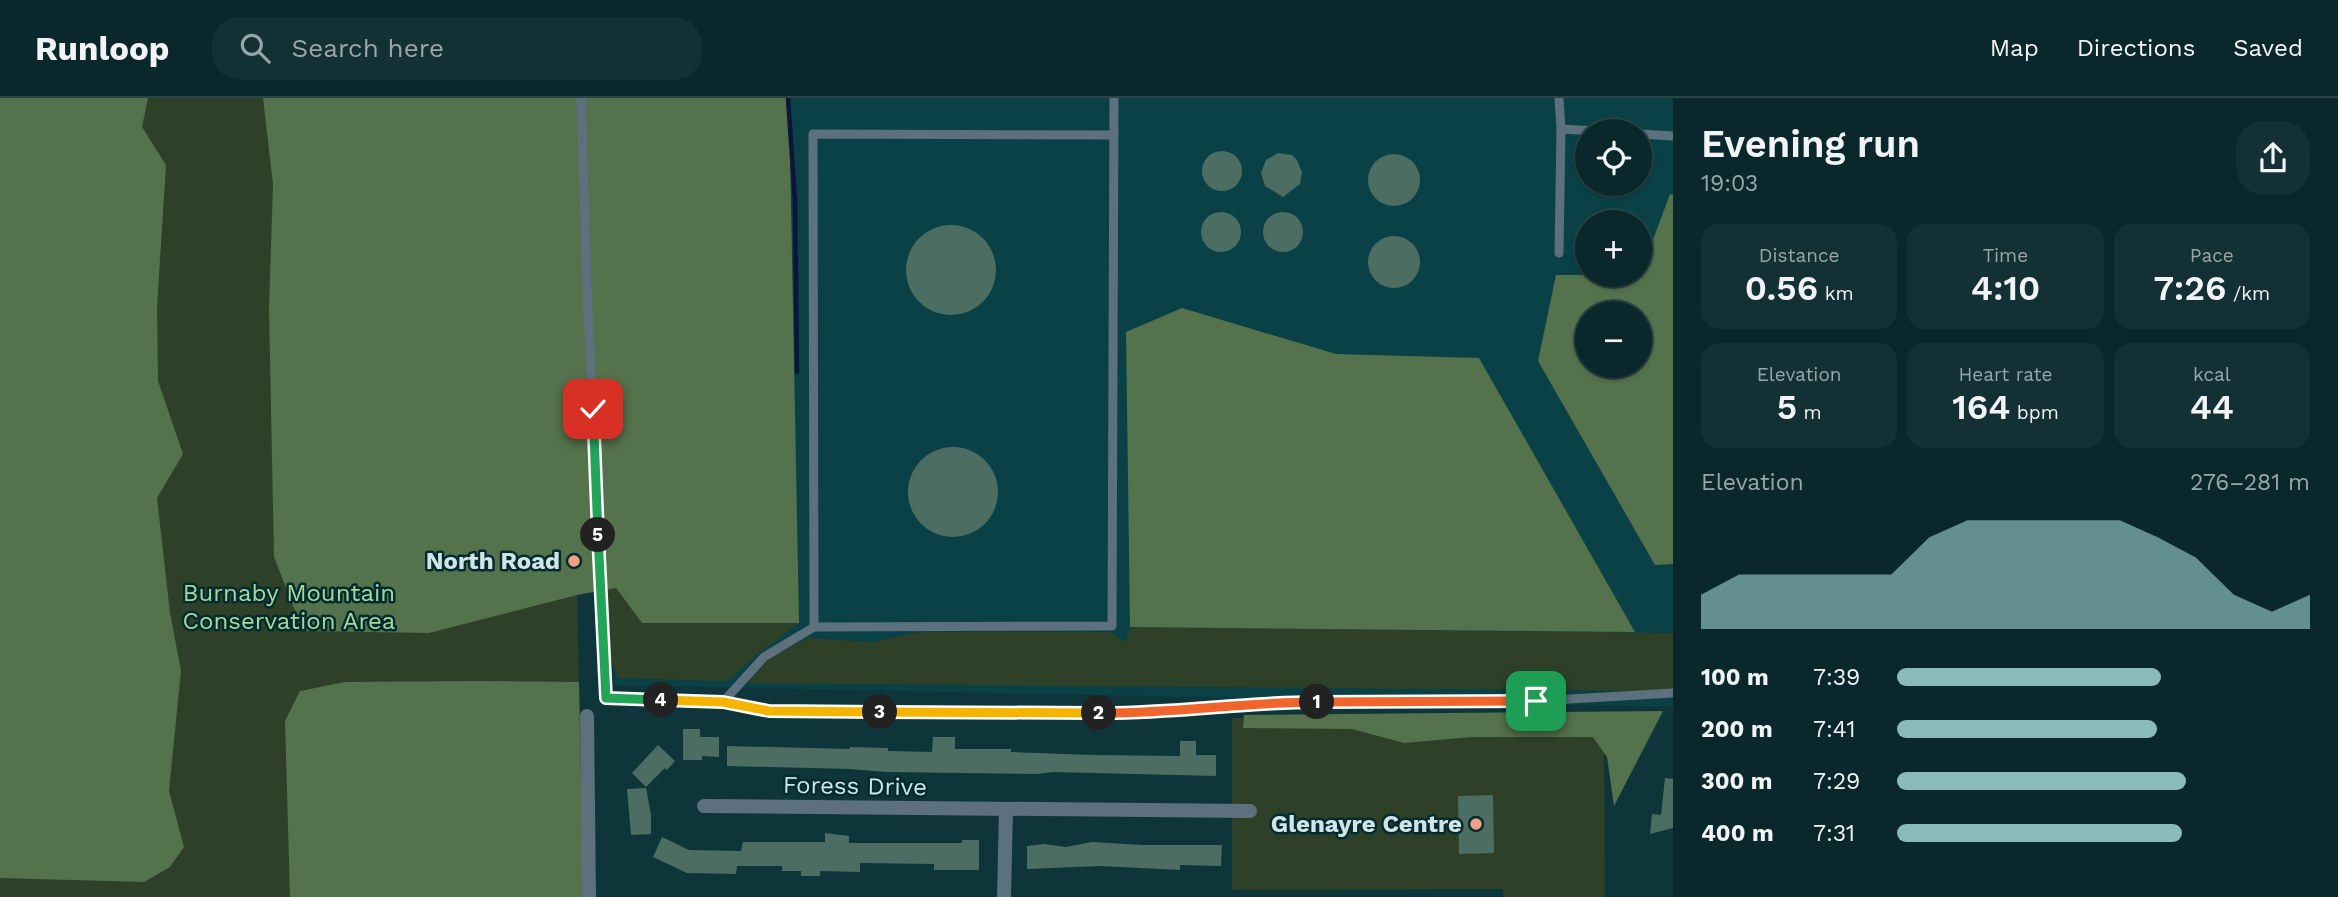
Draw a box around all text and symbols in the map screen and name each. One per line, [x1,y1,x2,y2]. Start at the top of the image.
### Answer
search box [212,17,702,80]
text: Runloop [35,29,170,68]
icon: search [236,29,274,67]
text: Search here [292,33,444,63]
text: Map [1990,34,2039,62]
text: Directions [2077,34,2195,62]
text: Saved [2233,34,2303,62]
map controls [1575,119,1652,378]
button: locate [1575,119,1652,196]
button: share [2236,121,2310,195]
text: Evening run [1701,122,1920,166]
text: 19:03 [1701,170,1758,197]
button: + [1575,210,1652,287]
text: Distance [1759,244,1840,267]
text: Time [1983,244,2028,267]
text: Pace [2190,244,2234,267]
text: 0.56 [1745,267,1818,309]
text: 4:10 [1971,267,2040,309]
text: 7:26 [2154,267,2226,309]
text: km [1818,282,1854,305]
text: /km [2226,282,2270,305]
button: − [1575,301,1652,378]
text: Elevation [1757,363,1842,386]
text: Heart rate [1959,363,2052,386]
text: kcal [2193,363,2231,386]
pin [563,379,623,439]
text: 5 [1777,386,1797,428]
text: 164 [1952,386,2010,428]
text: 44 [2190,386,2234,428]
icon: check [574,390,612,428]
text: m [1797,401,1822,424]
text: bpm [2010,401,2059,424]
text: Elevation [1701,469,1804,496]
text: 276–281 m [2190,469,2310,496]
pin: 5 [580,518,616,552]
text: 5 [592,523,603,546]
place label: North Road [426,547,560,575]
marker: North Road [566,553,582,569]
park label: Burnaby Mountain Conservation Area [183,579,395,635]
text: 100 m [1701,664,1769,691]
text: 7:39 [1813,664,1860,691]
pin [1506,671,1566,731]
pin: 4 [644,682,678,718]
icon: arrive [1517,682,1555,720]
pin: 1 [1300,684,1334,720]
text: 4 [654,688,667,711]
text: 1 [1312,690,1321,713]
pin: 3 [862,694,898,730]
pin: 2 [1082,696,1116,730]
text: 3 [874,700,885,723]
text: 2 [1093,701,1104,724]
text: 200 m [1701,716,1773,743]
text: 7:41 [1813,716,1855,743]
text: 300 m [1701,768,1772,795]
text: 7:29 [1813,768,1860,795]
street label: Foress Drive [783,771,927,801]
place label: Glenayre Centre [1271,810,1462,838]
marker: Glenayre Centre [1468,816,1484,832]
text: 400 m [1701,820,1774,847]
text: 7:31 [1813,820,1855,847]

